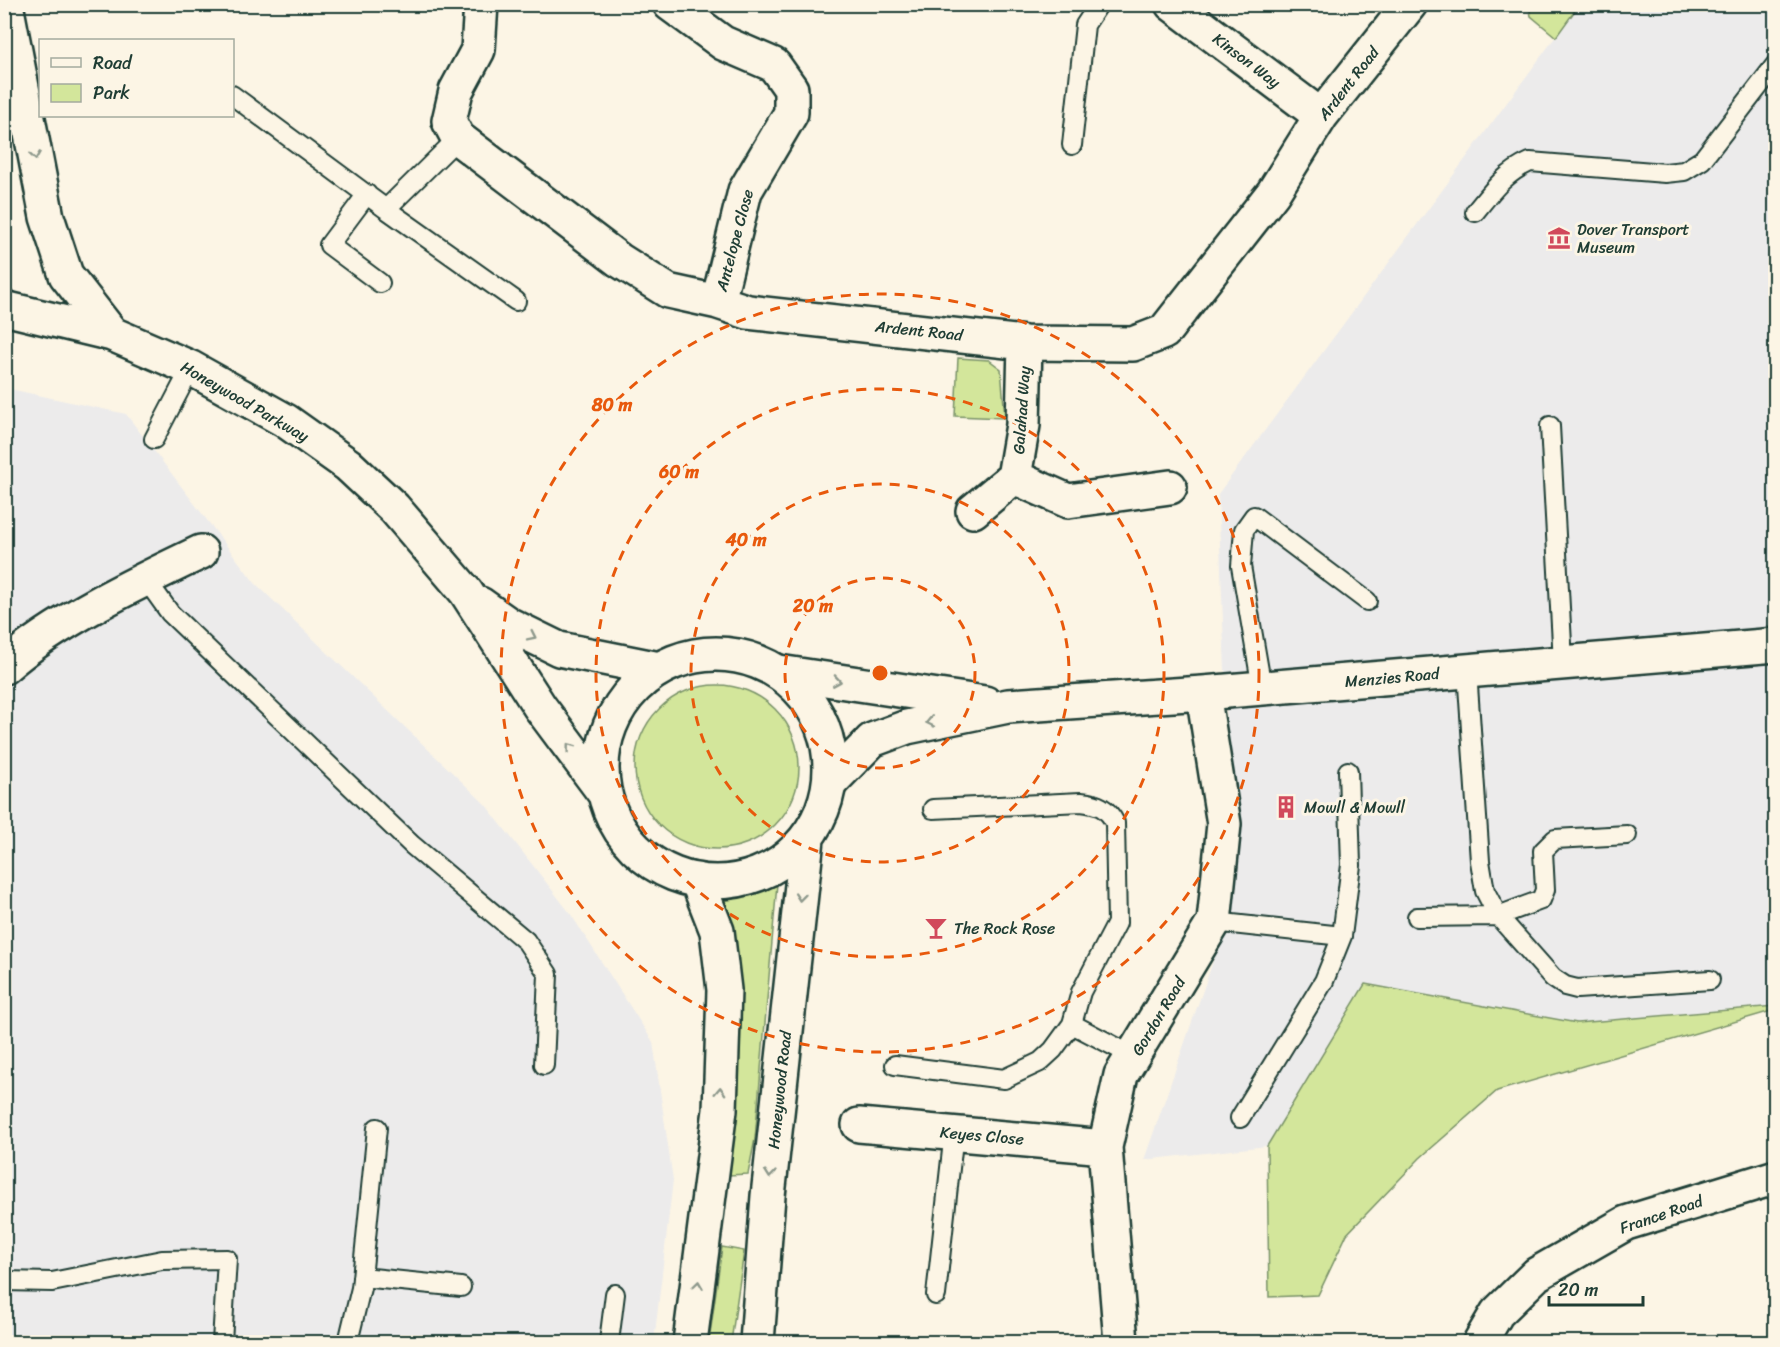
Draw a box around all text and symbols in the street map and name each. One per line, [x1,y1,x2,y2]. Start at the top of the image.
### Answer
street label: Kinson Way [1206,25,1288,96]
legend [39,39,234,117]
street label: Ardent Road [1309,39,1388,128]
text: Road [93,47,133,79]
text: Park [93,77,130,109]
one-way arrow [29,152,41,161]
street label: Antelope Close [707,186,762,295]
place label: Dover Transport Museum [1577,215,1689,262]
museum icon: Dover Transport Museum [1546,225,1572,251]
street label: Ardent Road [873,311,966,350]
street label: Honeywood Parkway [175,353,315,450]
street label: Galahad Way [1004,364,1039,455]
text: 80 m [591,389,633,421]
text: 60 m [658,456,699,488]
text: 40 m [724,524,767,556]
text: 20 m [792,590,833,622]
one-way arrow [525,629,536,640]
street label: Menzies Road [1344,659,1442,696]
centre of rings [870,663,890,683]
one-way arrow [832,674,841,686]
one-way arrow [925,715,935,728]
one-way arrow [566,743,577,754]
place label: Mowll & Mowll [1304,793,1406,822]
building icon: Mowll & Mowll [1273,794,1299,820]
one-way arrow [794,892,807,902]
place label: The Rock Rose [954,914,1055,943]
bar icon: The Rock Rose [923,915,949,941]
street label: Gordon Road [1123,970,1194,1062]
street label: Honeywood Road [759,1028,800,1151]
one-way arrow [714,1086,727,1095]
street label: Keyes Close [939,1117,1025,1154]
one-way arrow [764,1170,777,1179]
street label: France Road [1616,1186,1708,1242]
scale bar [1549,1269,1644,1307]
text: 20 m [1558,1274,1598,1306]
one-way arrow [692,1280,704,1289]

